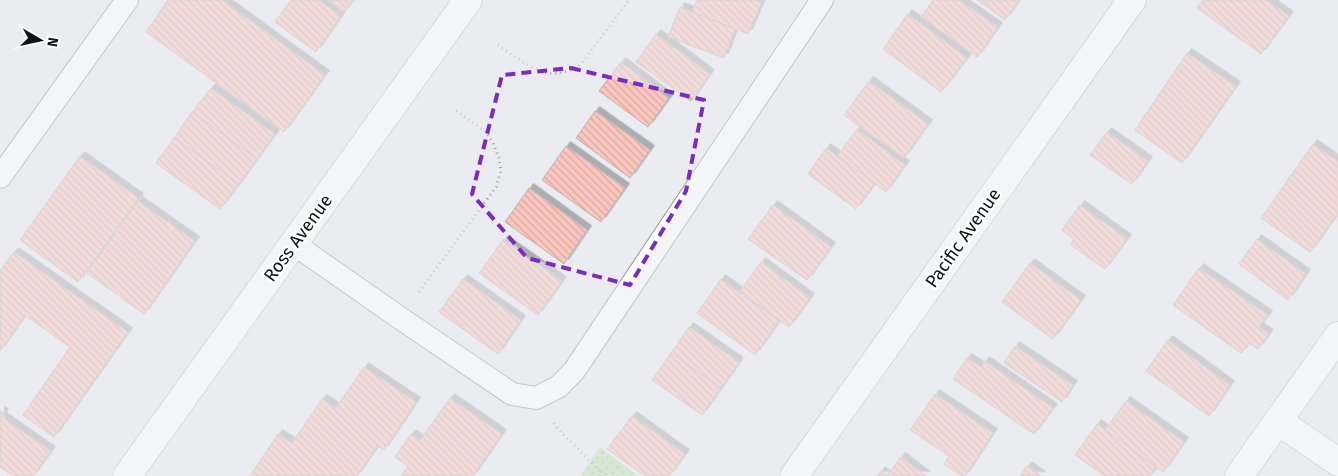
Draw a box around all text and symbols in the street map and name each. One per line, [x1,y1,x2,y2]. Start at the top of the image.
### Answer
north arrow [15,15,65,65]
text: N [43,36,61,48]
street label: Pacific Avenue [921,184,1005,292]
street label: Ross Avenue [259,190,337,286]

